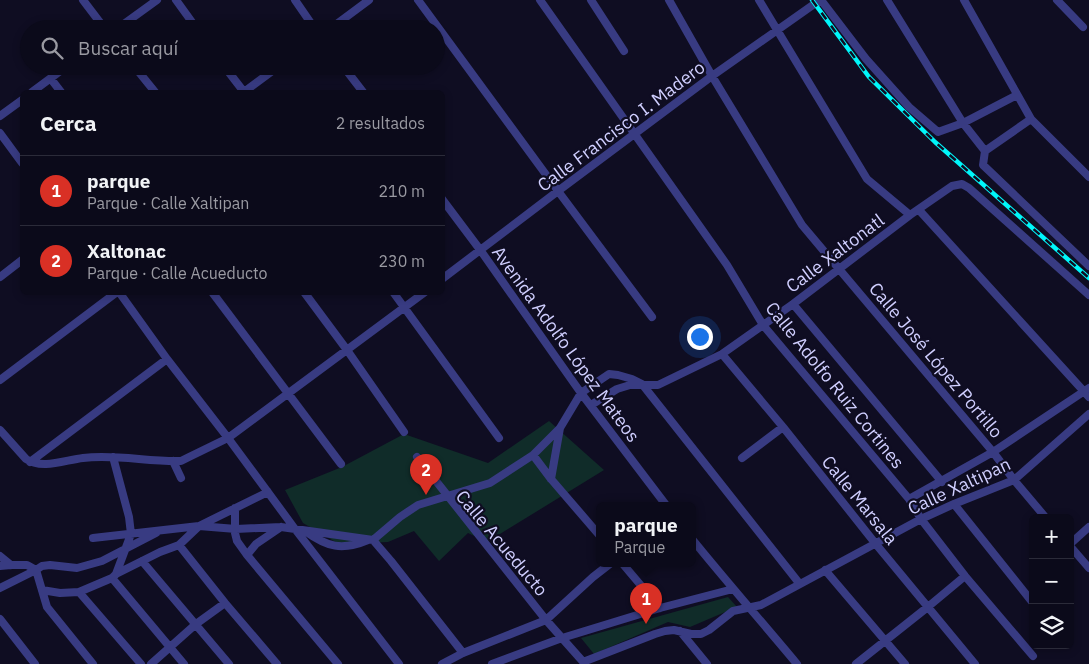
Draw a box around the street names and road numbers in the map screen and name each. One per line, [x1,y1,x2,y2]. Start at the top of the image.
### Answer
street label: Calle Francisco I. Madero [533,55,709,197]
street label: Calle Xaltonatl [781,208,889,297]
street label: Avenida Adolfo López Mateos [487,241,645,447]
street label: Calle José López Portillo [864,277,1008,443]
street label: Calle Adolfo Ruiz Cortines [761,297,909,473]
street label: Calle Marsala [817,451,903,550]
street label: Calle Xaltipan [904,452,1014,520]
street label: Calle Acueducto [451,485,553,601]

